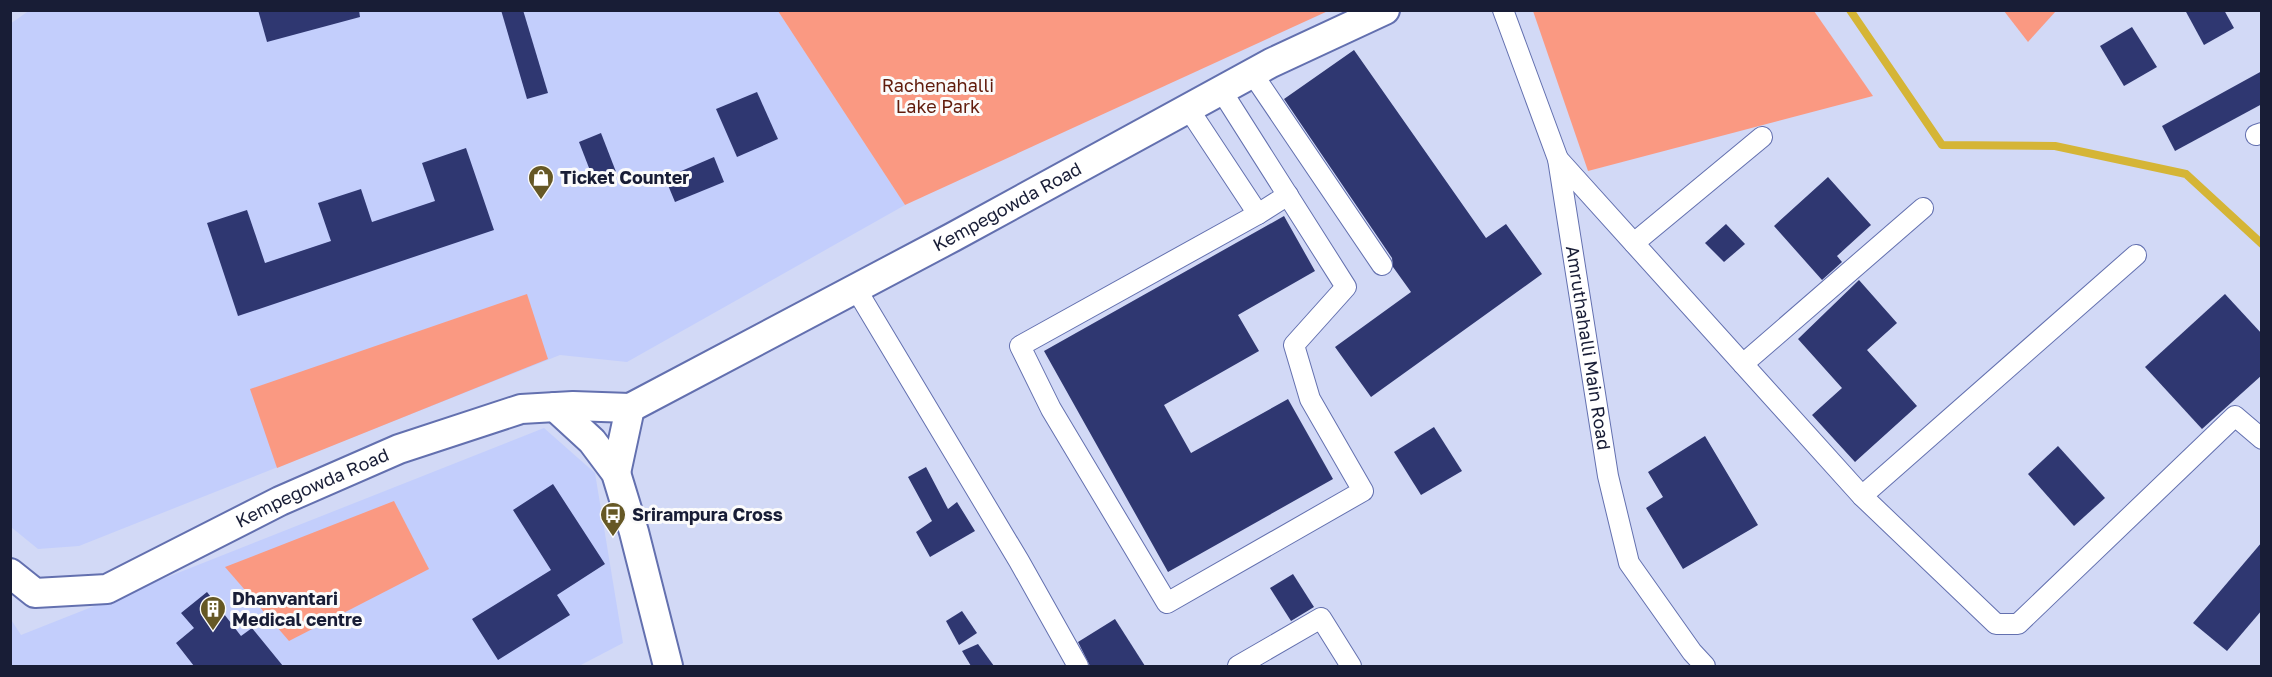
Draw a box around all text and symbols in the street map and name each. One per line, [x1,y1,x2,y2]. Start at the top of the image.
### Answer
park label: Rachenahalli Lake Park [882,74,994,117]
street label: Kempegowda Road [929,157,1085,256]
shop icon: Ticket Counter [526,163,556,201]
place label: Ticket Counter [560,166,689,188]
street label: Amruthahalli Main Road [1562,244,1616,451]
street label: Kempegowda Road [232,443,392,532]
bus stop icon: Srirampura Cross [598,500,628,538]
place label: Srirampura Cross [632,503,783,525]
place label: Dhanvantari Medical centre [232,587,363,630]
building icon: Dhanvantari Medical centre [198,594,228,632]

